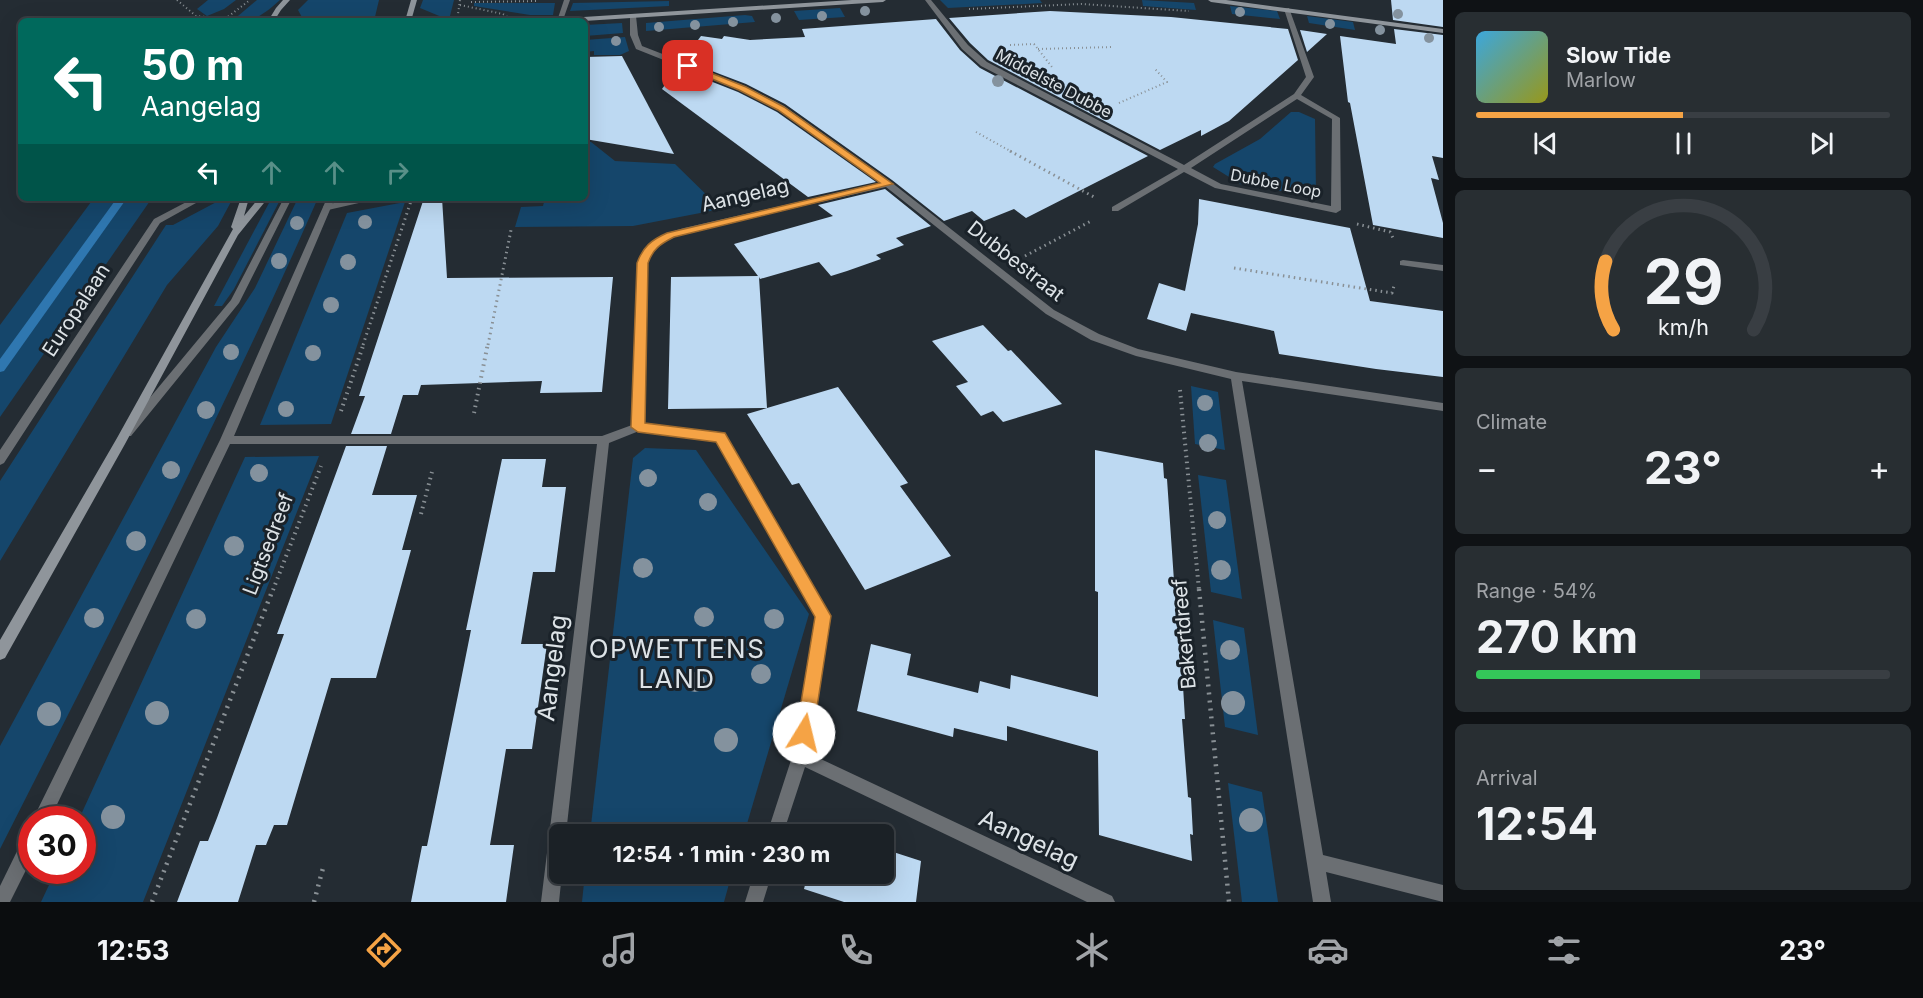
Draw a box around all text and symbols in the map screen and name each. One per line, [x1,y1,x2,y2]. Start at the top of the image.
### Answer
text: 50 m [141,39,244,90]
pin [662,40,713,91]
icon: left [42,42,120,120]
text: Slow Tide [1566,42,1671,68]
street label: Middelste Dubbe [993,44,1115,122]
icon: arrive [671,49,704,82]
text: Marlow [1566,68,1636,92]
text: Aangelag [141,90,261,123]
icon: previous [1529,127,1562,160]
icon: pause [1667,127,1700,160]
icon: next [1805,127,1838,160]
icon: left [192,156,225,189]
icon: ahead [255,156,288,189]
icon: ahead [318,156,351,189]
icon: right [381,156,414,189]
street label: Dubbe Loop [1229,164,1323,202]
street label: Aangelag [699,173,791,217]
street label: Dubbestraat [963,216,1069,306]
text: 29 [1643,244,1723,319]
street label: Europalaan [37,259,115,361]
text: km/h [1658,314,1708,340]
text: Climate [1476,410,1547,434]
text: 23° [1644,440,1722,495]
text: − [1476,448,1498,488]
text: + [1868,448,1890,488]
street label: Ligtsedreef [238,489,299,598]
street label: Bakertdreef [1167,577,1201,690]
text: Range · 54% [1476,579,1597,603]
text: 270 km [1476,609,1638,664]
street label: Aangelag [531,613,573,723]
district label: OPWETTENS LAND [589,633,765,694]
position arrow [772,701,836,765]
text: Arrival [1476,766,1538,790]
text: 12:54 [1476,796,1598,851]
street label: Aangelag [974,803,1084,875]
speed limit sign: 30 [18,806,96,884]
text: 12:54 · 1 min · 230 m [613,841,830,867]
icon: directions [363,929,405,971]
icon: music [599,929,641,971]
icon: phone [835,929,877,971]
icon: climate [1071,929,1113,971]
icon: car [1307,929,1349,971]
icon: filters [1543,929,1585,971]
text: 12:53 [97,934,169,967]
text: 23° [1779,934,1826,967]

